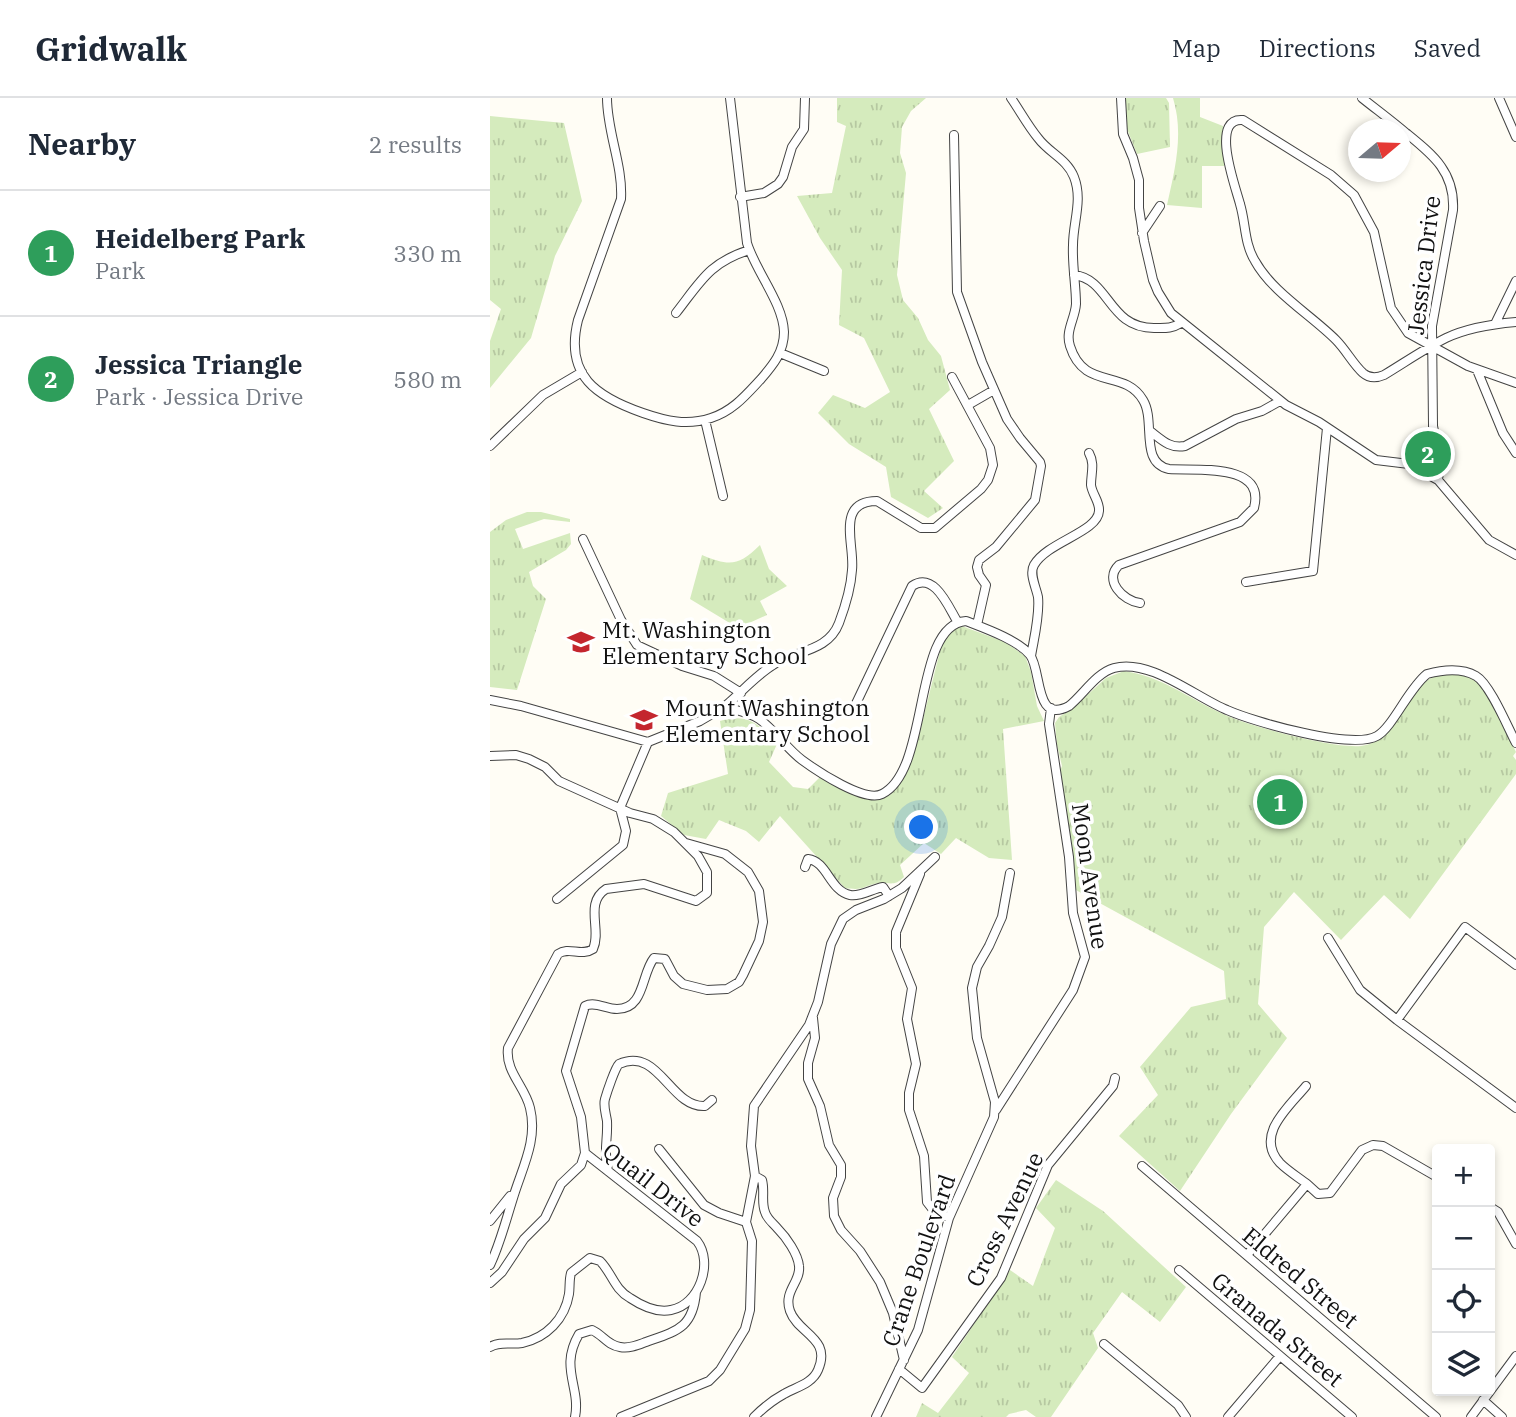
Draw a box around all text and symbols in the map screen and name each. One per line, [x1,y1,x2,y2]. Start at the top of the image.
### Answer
text: Gridwalk [35,27,187,70]
text: Map [1172,32,1221,64]
text: Directions [1259,32,1376,64]
text: Saved [1414,32,1481,64]
north arrow [1348,119,1411,182]
text: Nearby [28,124,136,163]
text: 2 results [369,129,462,159]
street label: Jessica Drive [1400,194,1446,336]
text: Heidelberg Park [95,221,305,255]
text: 1 [44,238,58,268]
text: 330 m [393,238,462,268]
text: Park [95,255,145,285]
text: Jessica Triangle [95,347,303,381]
text: 2 [44,364,58,394]
text: 580 m [393,364,462,394]
text: Park · Jessica Drive [95,381,303,411]
pin: 2 [1405,428,1451,480]
place label: Mt. Washington Elementary School [602,614,807,670]
school or university icon: Mt. Washington Elementary School [566,627,596,657]
place label: Mount Washington Elementary School [665,692,870,748]
school or university icon: Mount Washington Elementary School [629,705,659,735]
pin: 1 [1257,776,1303,828]
street label: Moon Avenue [1066,801,1116,951]
your location [904,810,938,844]
street label: Quail Drive [597,1135,711,1233]
map controls [1432,1144,1495,1396]
button: + [1432,1144,1495,1207]
street label: Cross Avenue [958,1147,1050,1291]
street label: Crane Boulevard [874,1170,962,1350]
button: − [1432,1207,1495,1270]
street label: Eldred Street [1237,1220,1365,1334]
street label: Granada Street [1206,1265,1350,1393]
button: locate [1432,1270,1495,1333]
button: layers [1432,1333,1495,1396]

